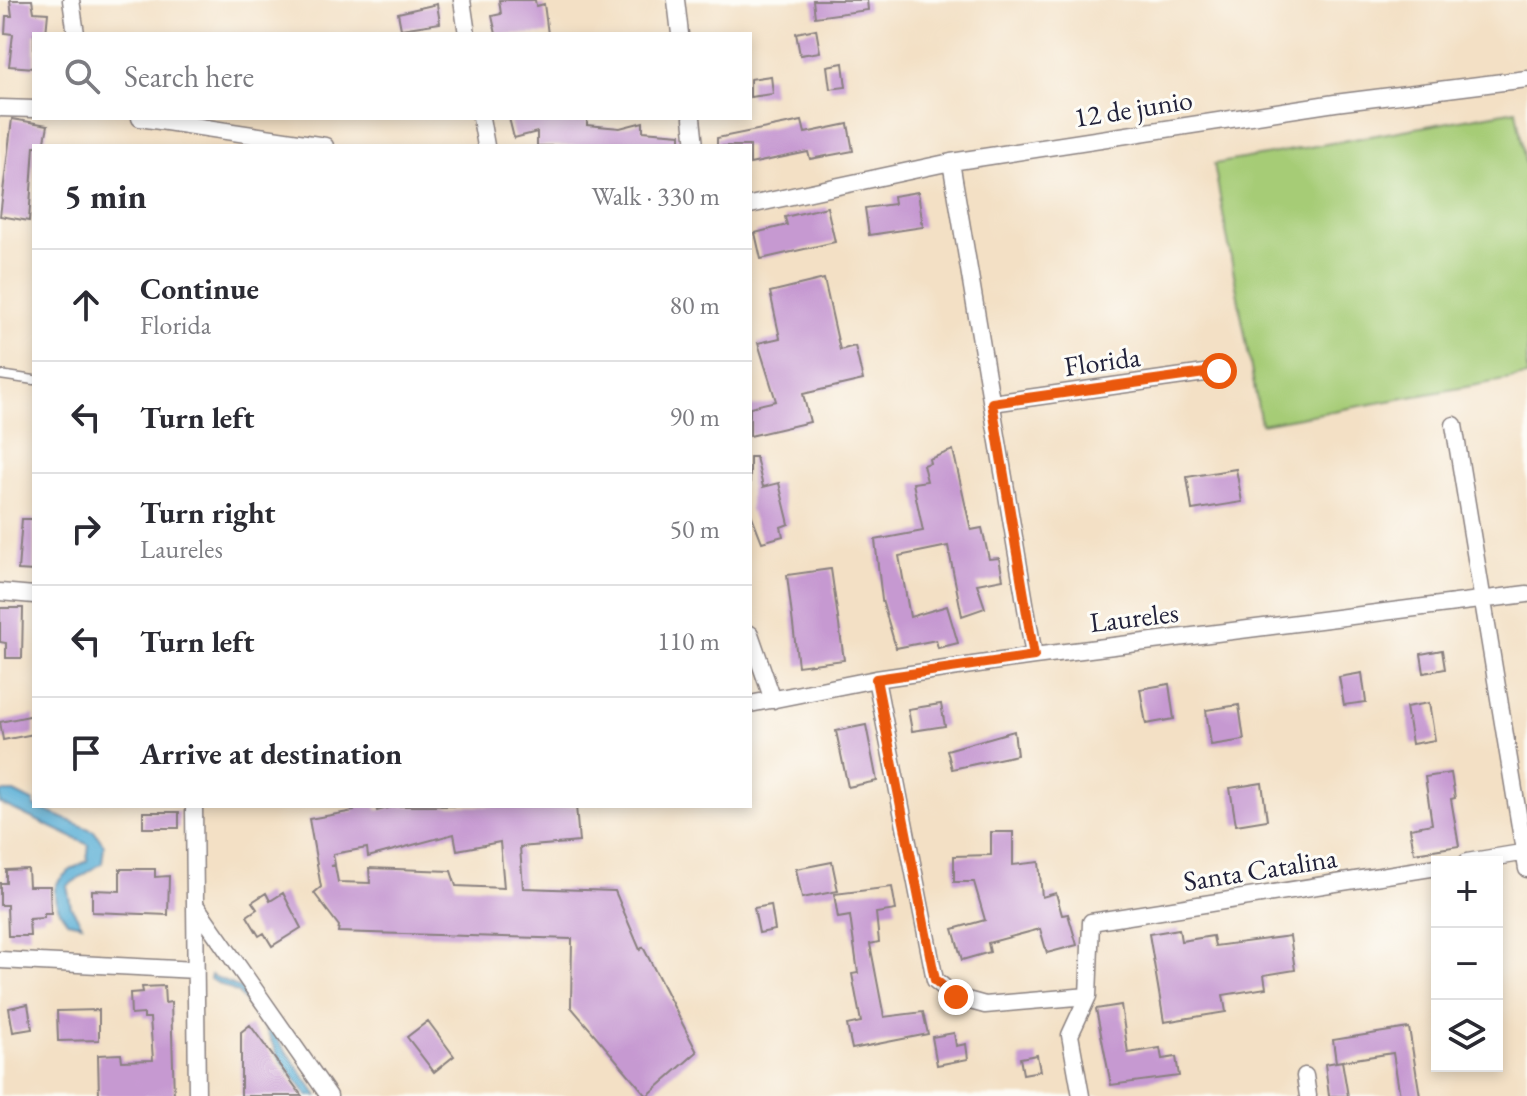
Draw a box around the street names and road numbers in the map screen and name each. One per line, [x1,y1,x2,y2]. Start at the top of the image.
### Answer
street label: 12 de junio [1071,81,1195,135]
street label: Florida [1062,338,1143,384]
street label: Laureles [1088,594,1180,640]
street label: Santa Catalina [1181,839,1340,899]

